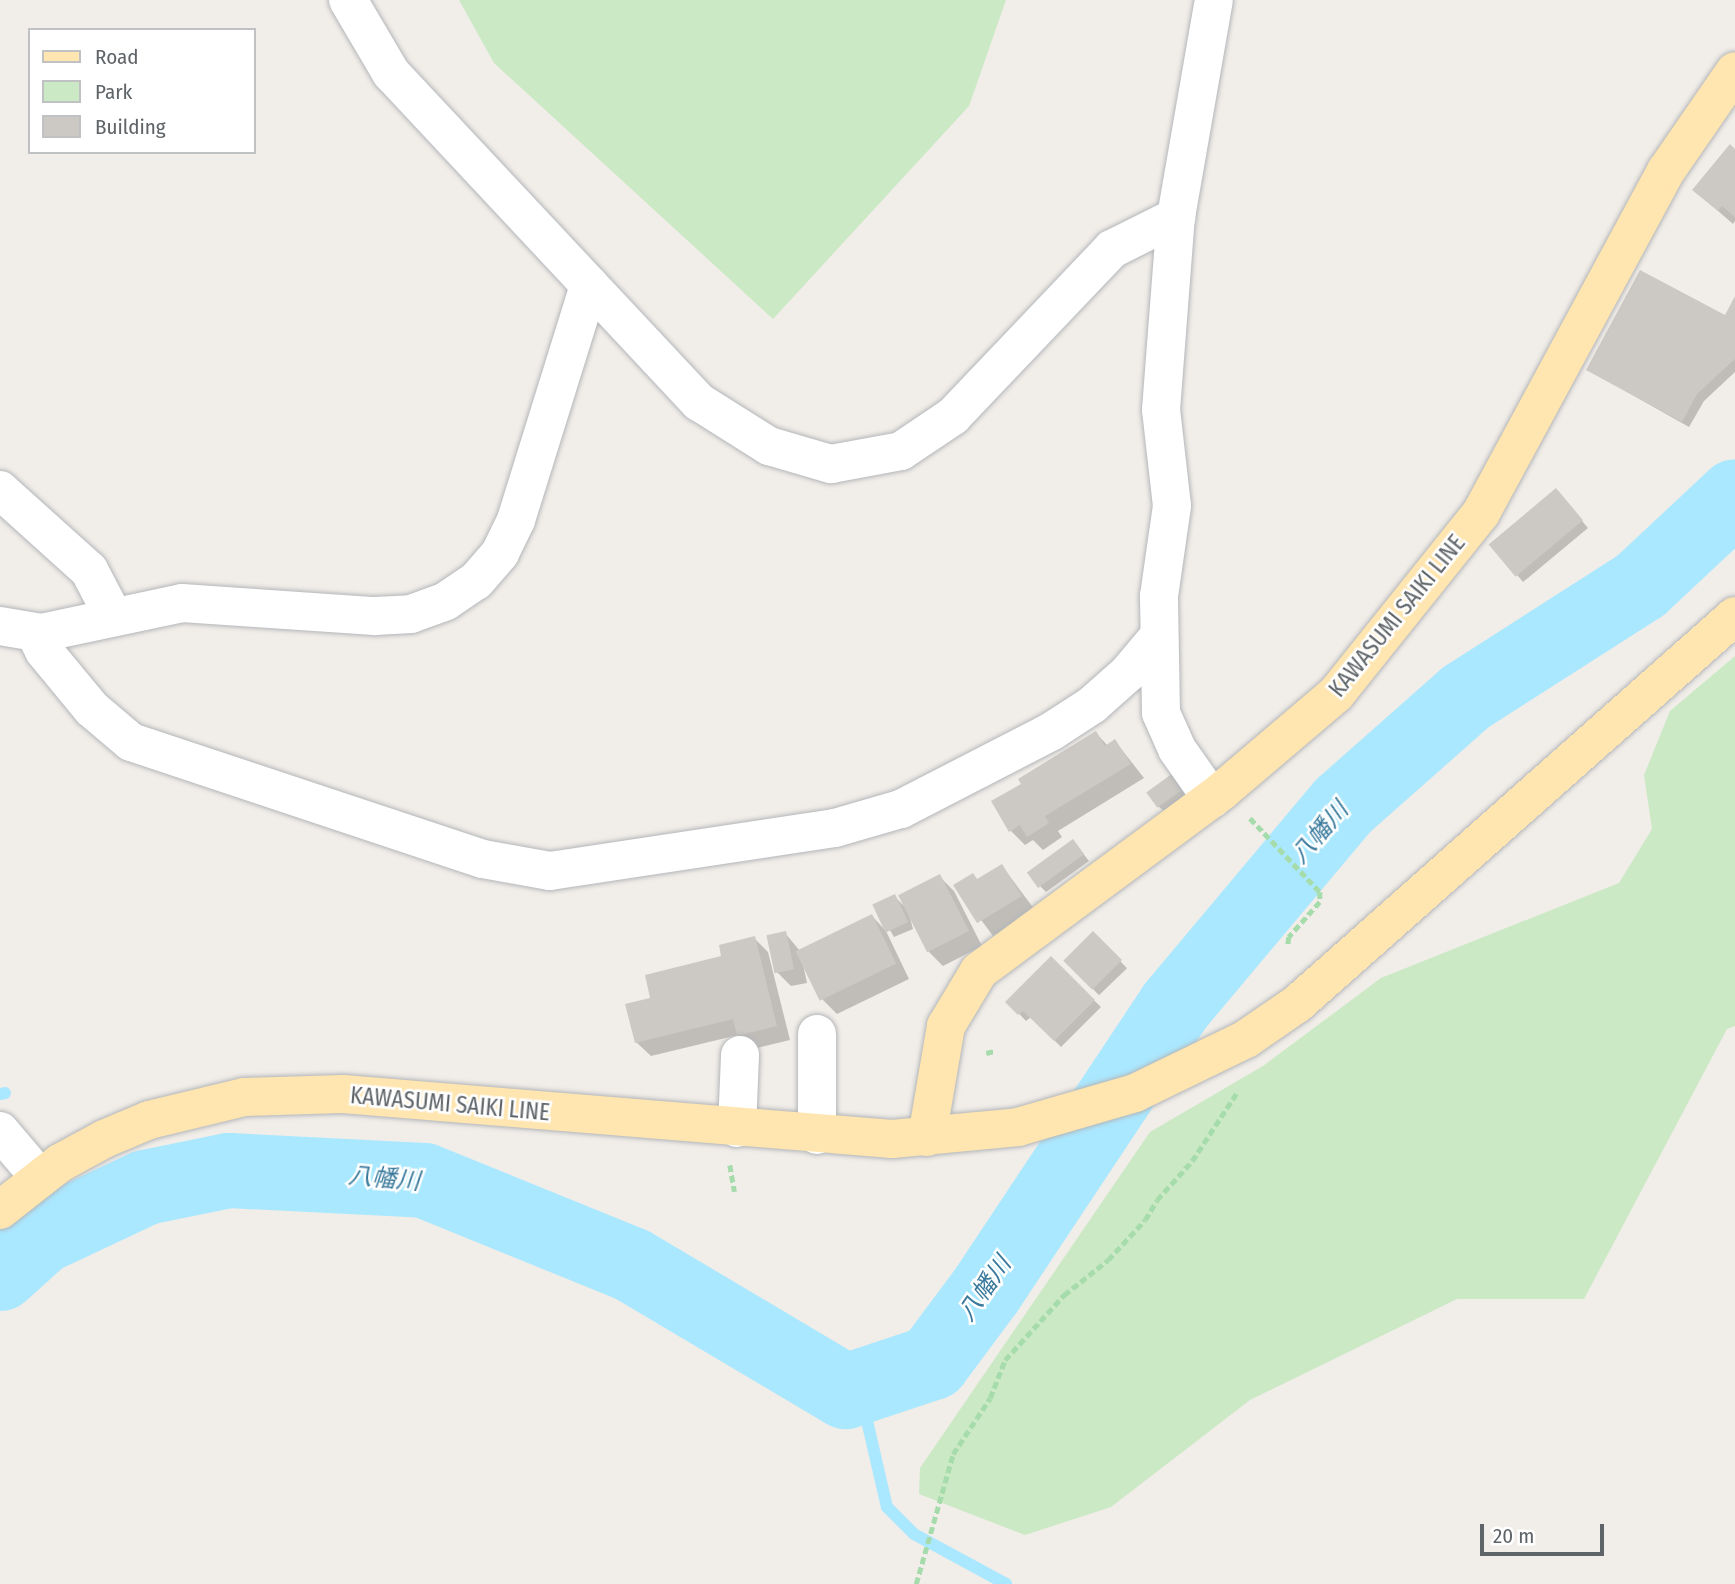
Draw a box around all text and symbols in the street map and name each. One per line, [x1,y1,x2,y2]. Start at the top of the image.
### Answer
legend [28,28,256,154]
text: Road [95,44,139,70]
text: Park [95,79,132,105]
text: Building [95,114,166,140]
street label: KAWASUMI SAIKI LINE [1323,529,1471,703]
water label: 八幡川 [1286,796,1354,870]
street label: KAWASUMI SAIKI LINE [349,1082,551,1126]
water label: 八幡川 [347,1162,421,1196]
water label: 八幡川 [953,1251,1017,1327]
scale bar [1483,1510,1607,1554]
text: 20 m [1493,1523,1534,1549]

